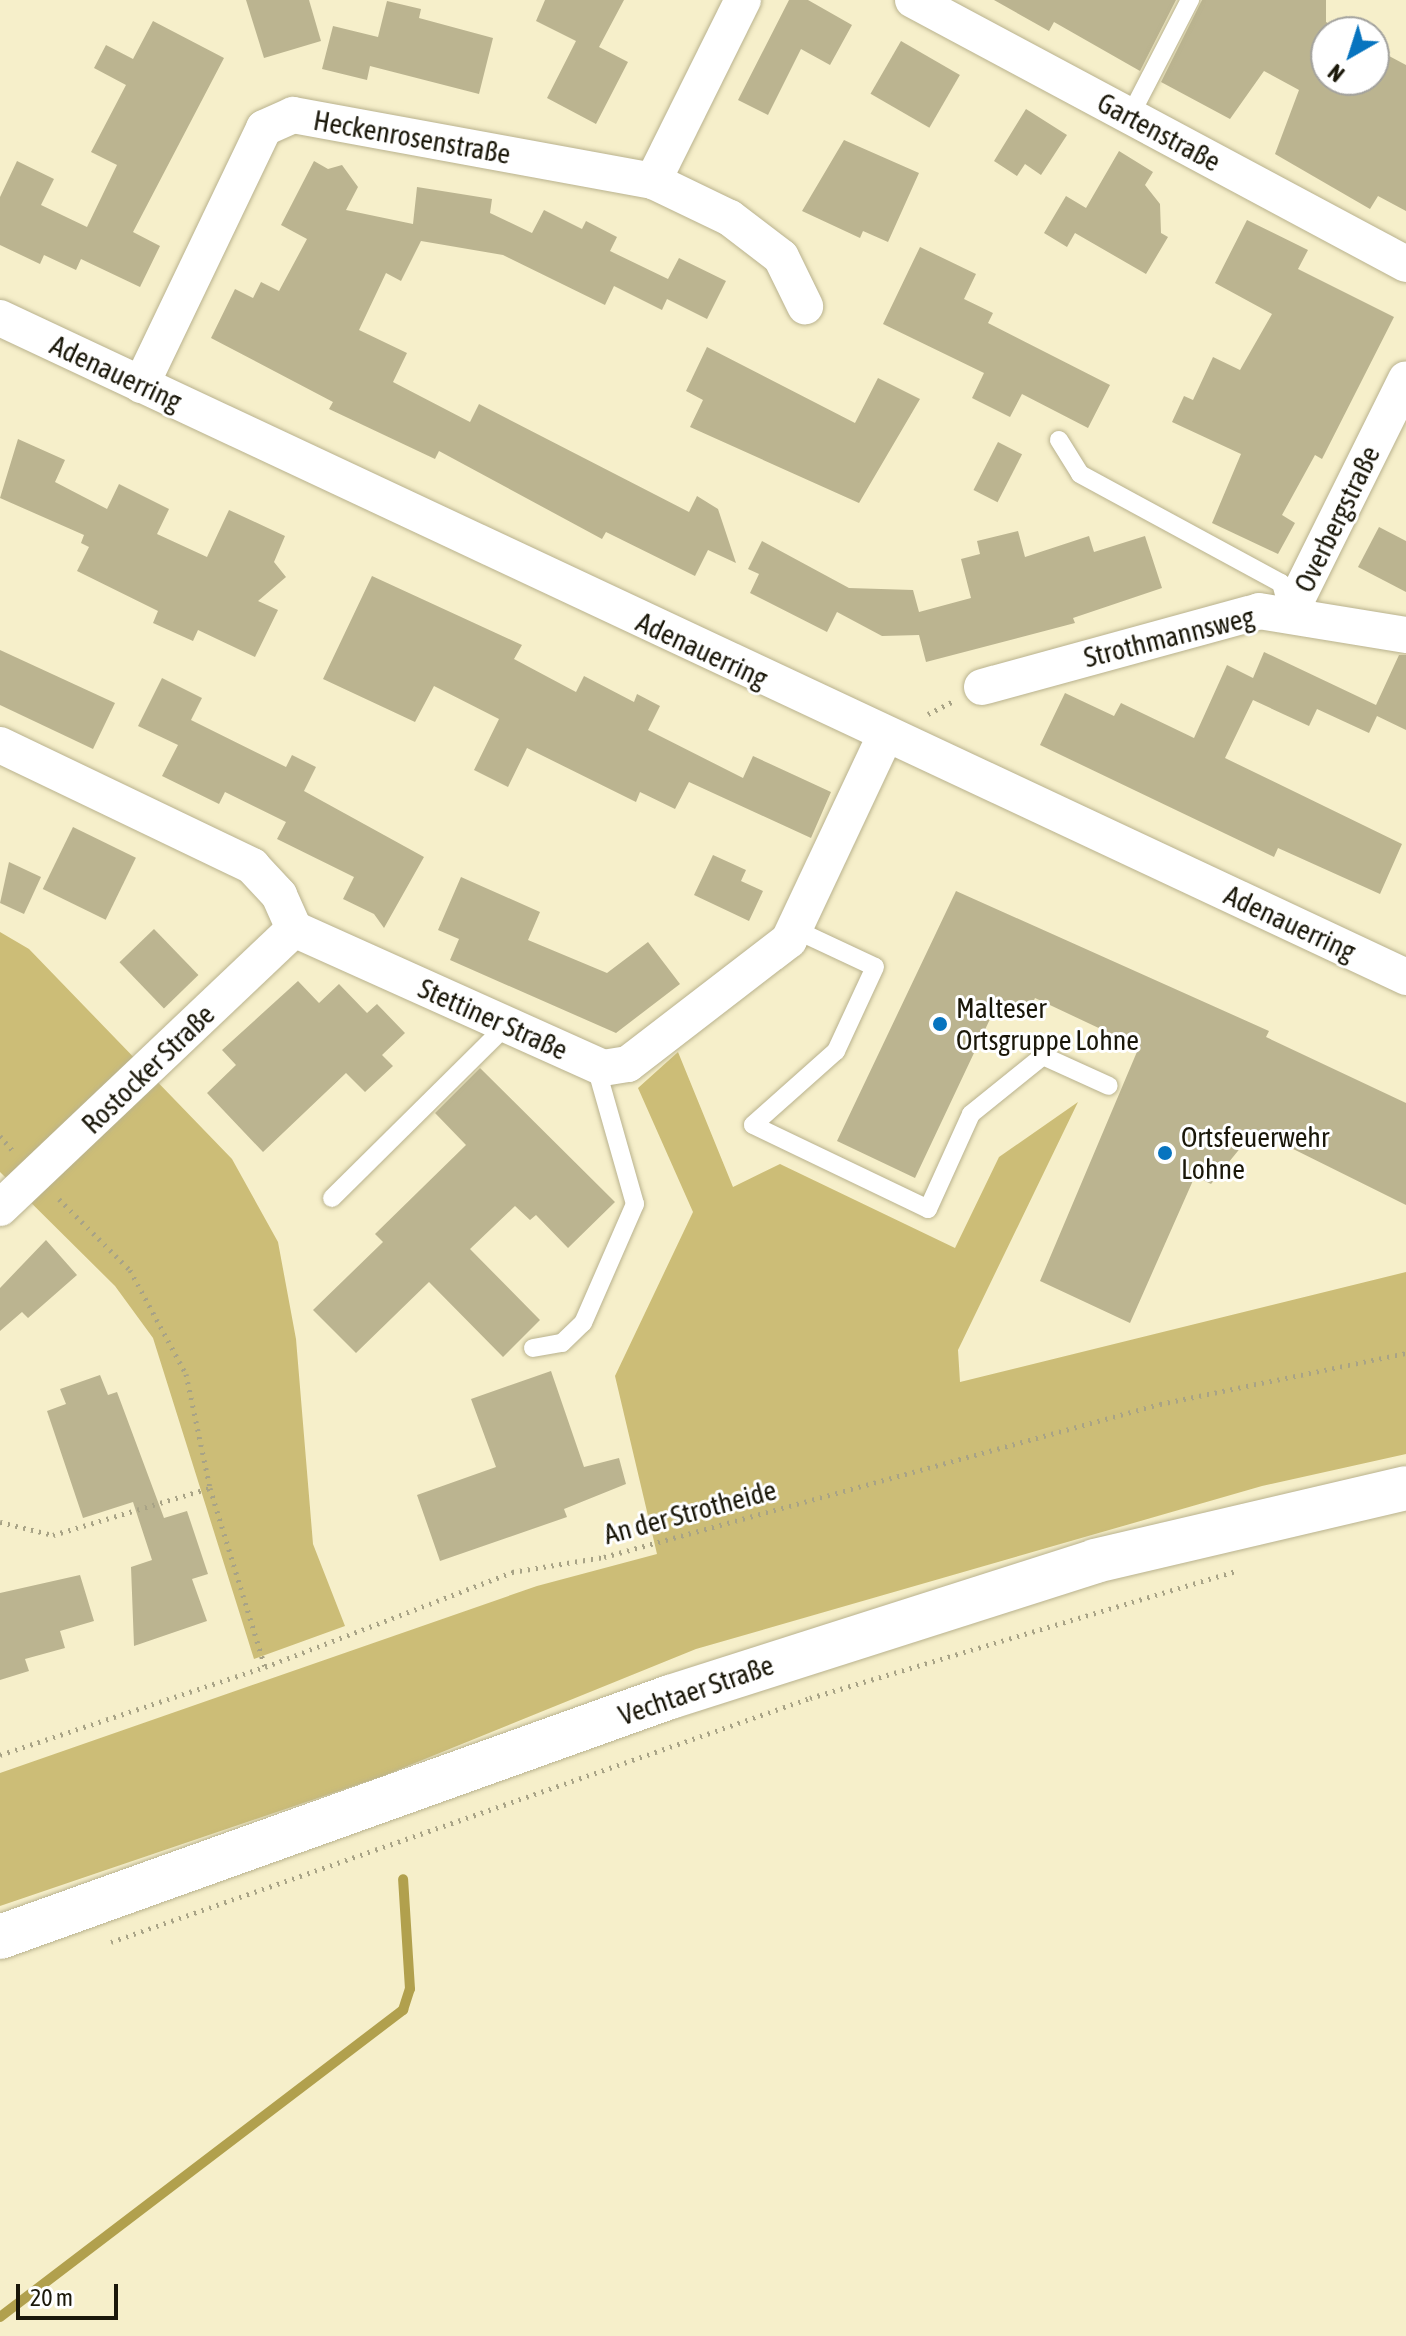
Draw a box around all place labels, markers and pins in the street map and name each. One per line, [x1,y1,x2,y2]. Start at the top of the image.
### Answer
place label: Malteser Ortsgruppe Lohne [956,991,1139,1057]
marker: Malteser Ortsgruppe Lohne [931,1015,949,1033]
place label: Ortsfeuerwehr Lohne [1181,1120,1329,1186]
marker: Ortsfeuerwehr Lohne [1156,1144,1174,1162]

